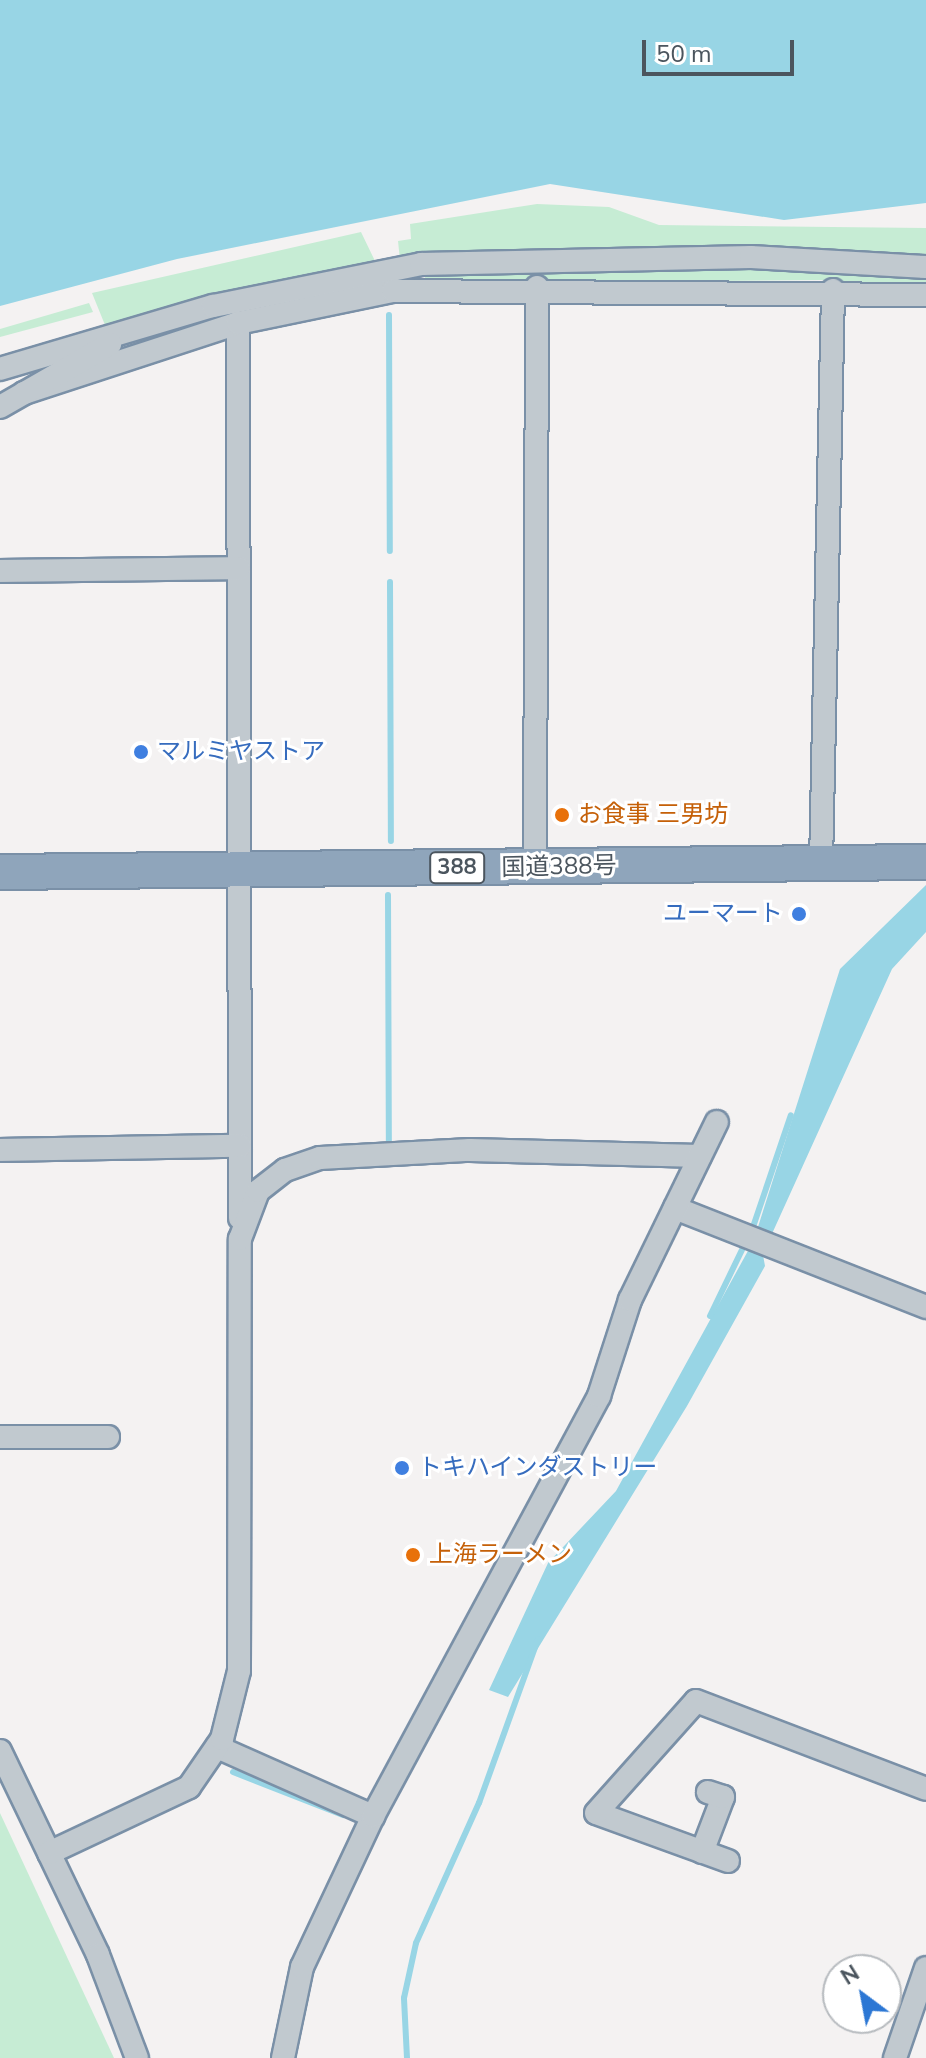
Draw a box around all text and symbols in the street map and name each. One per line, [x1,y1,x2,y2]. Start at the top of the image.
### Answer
scale bar [646,24,798,74]
text: 50 m [656,38,712,70]
place label: マルミヤストア [157,738,325,766]
marker: マルミヤストア [132,743,150,761]
place label: お食事 三男坊 [578,801,728,829]
marker: お食事 三男坊 [553,806,571,824]
road number: 388 [429,850,485,886]
street label: 国道388号 [501,852,617,882]
place label: ユーマート [663,900,783,928]
marker: ユーマート [790,905,808,923]
place label: トキハインダストリー [418,1454,658,1482]
marker: トキハインダストリー [393,1459,411,1477]
place label: 上海ラーメン [429,1541,573,1569]
marker: 上海ラーメン [404,1546,422,1564]
north arrow [822,1954,902,2034]
text: N [835,1958,865,1992]

